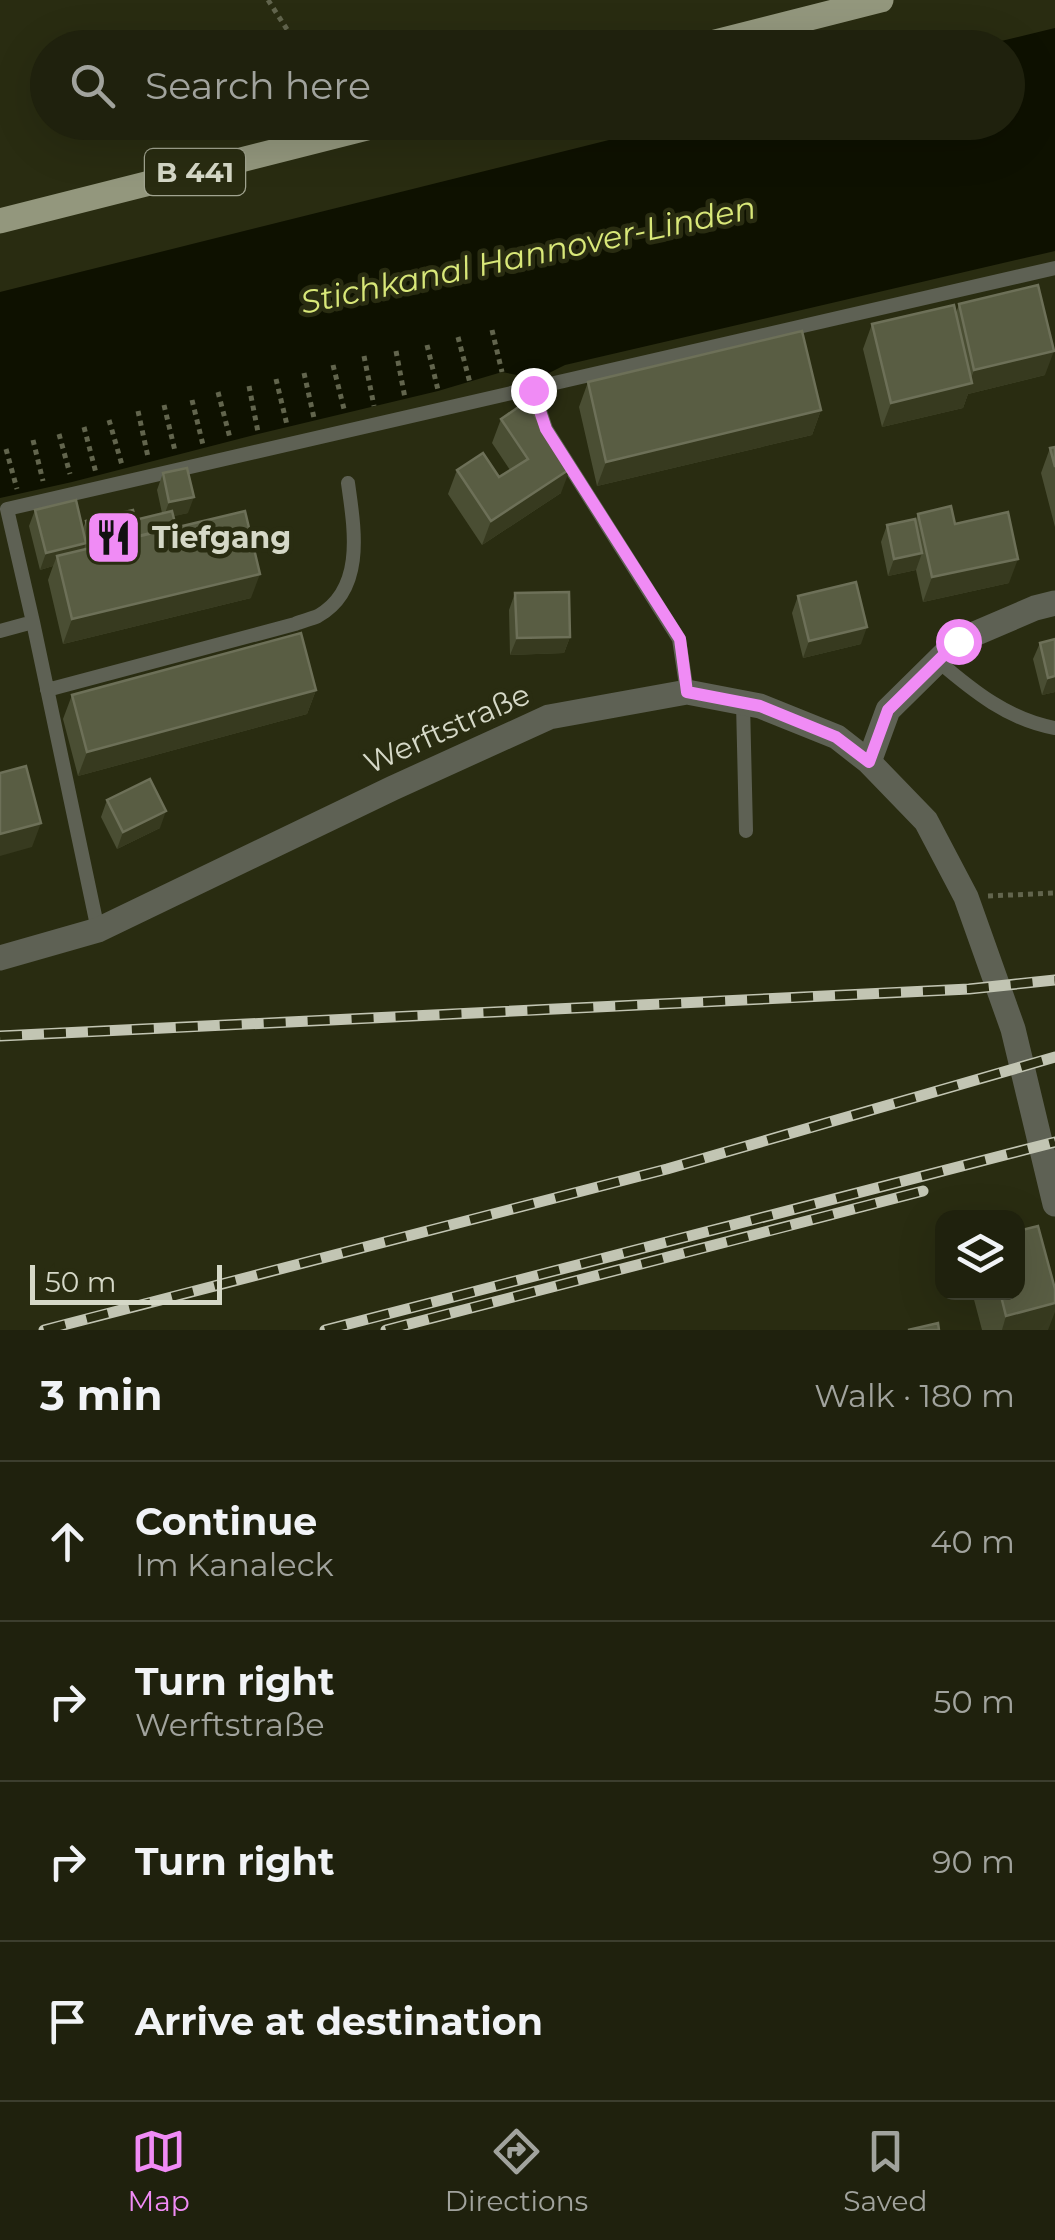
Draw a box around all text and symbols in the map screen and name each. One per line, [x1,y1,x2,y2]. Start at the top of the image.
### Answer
search box [30,30,1025,140]
icon: search [65,58,120,113]
text: Search here [145,62,371,109]
road number: B 441 [145,149,245,195]
water label: Stichkanal Hannover-Linden [297,187,759,322]
route end [511,368,557,414]
restaurant icon: Tiefgang [83,508,143,568]
place label: Tiefgang [152,519,291,556]
route start [936,619,982,665]
street label: Werftstraße [358,676,535,782]
map controls [935,1210,1025,1300]
button: layers [935,1210,1025,1300]
scale bar [30,1260,222,1304]
text: 50 m [45,1265,116,1299]
text: 3 min [40,1369,162,1421]
text: Walk · 180 m [814,1376,1015,1415]
text: Continue [135,1498,317,1545]
icon: ahead [40,1514,95,1569]
text: 40 m [930,1522,1015,1561]
text: Im Kanaleck [135,1545,334,1584]
text: Turn right [135,1658,334,1705]
icon: right [40,1674,95,1729]
text: 50 m [933,1682,1015,1721]
text: Werftstraße [135,1705,325,1744]
icon: right [40,1834,95,1889]
text: Turn right [135,1838,334,1885]
text: 90 m [932,1842,1015,1881]
icon: arrive [40,1994,95,2049]
text: Arrive at destination [135,1998,543,2045]
tab: Map [128,2124,190,2218]
tab: Directions [445,2124,588,2218]
tab: Saved [843,2124,927,2218]

